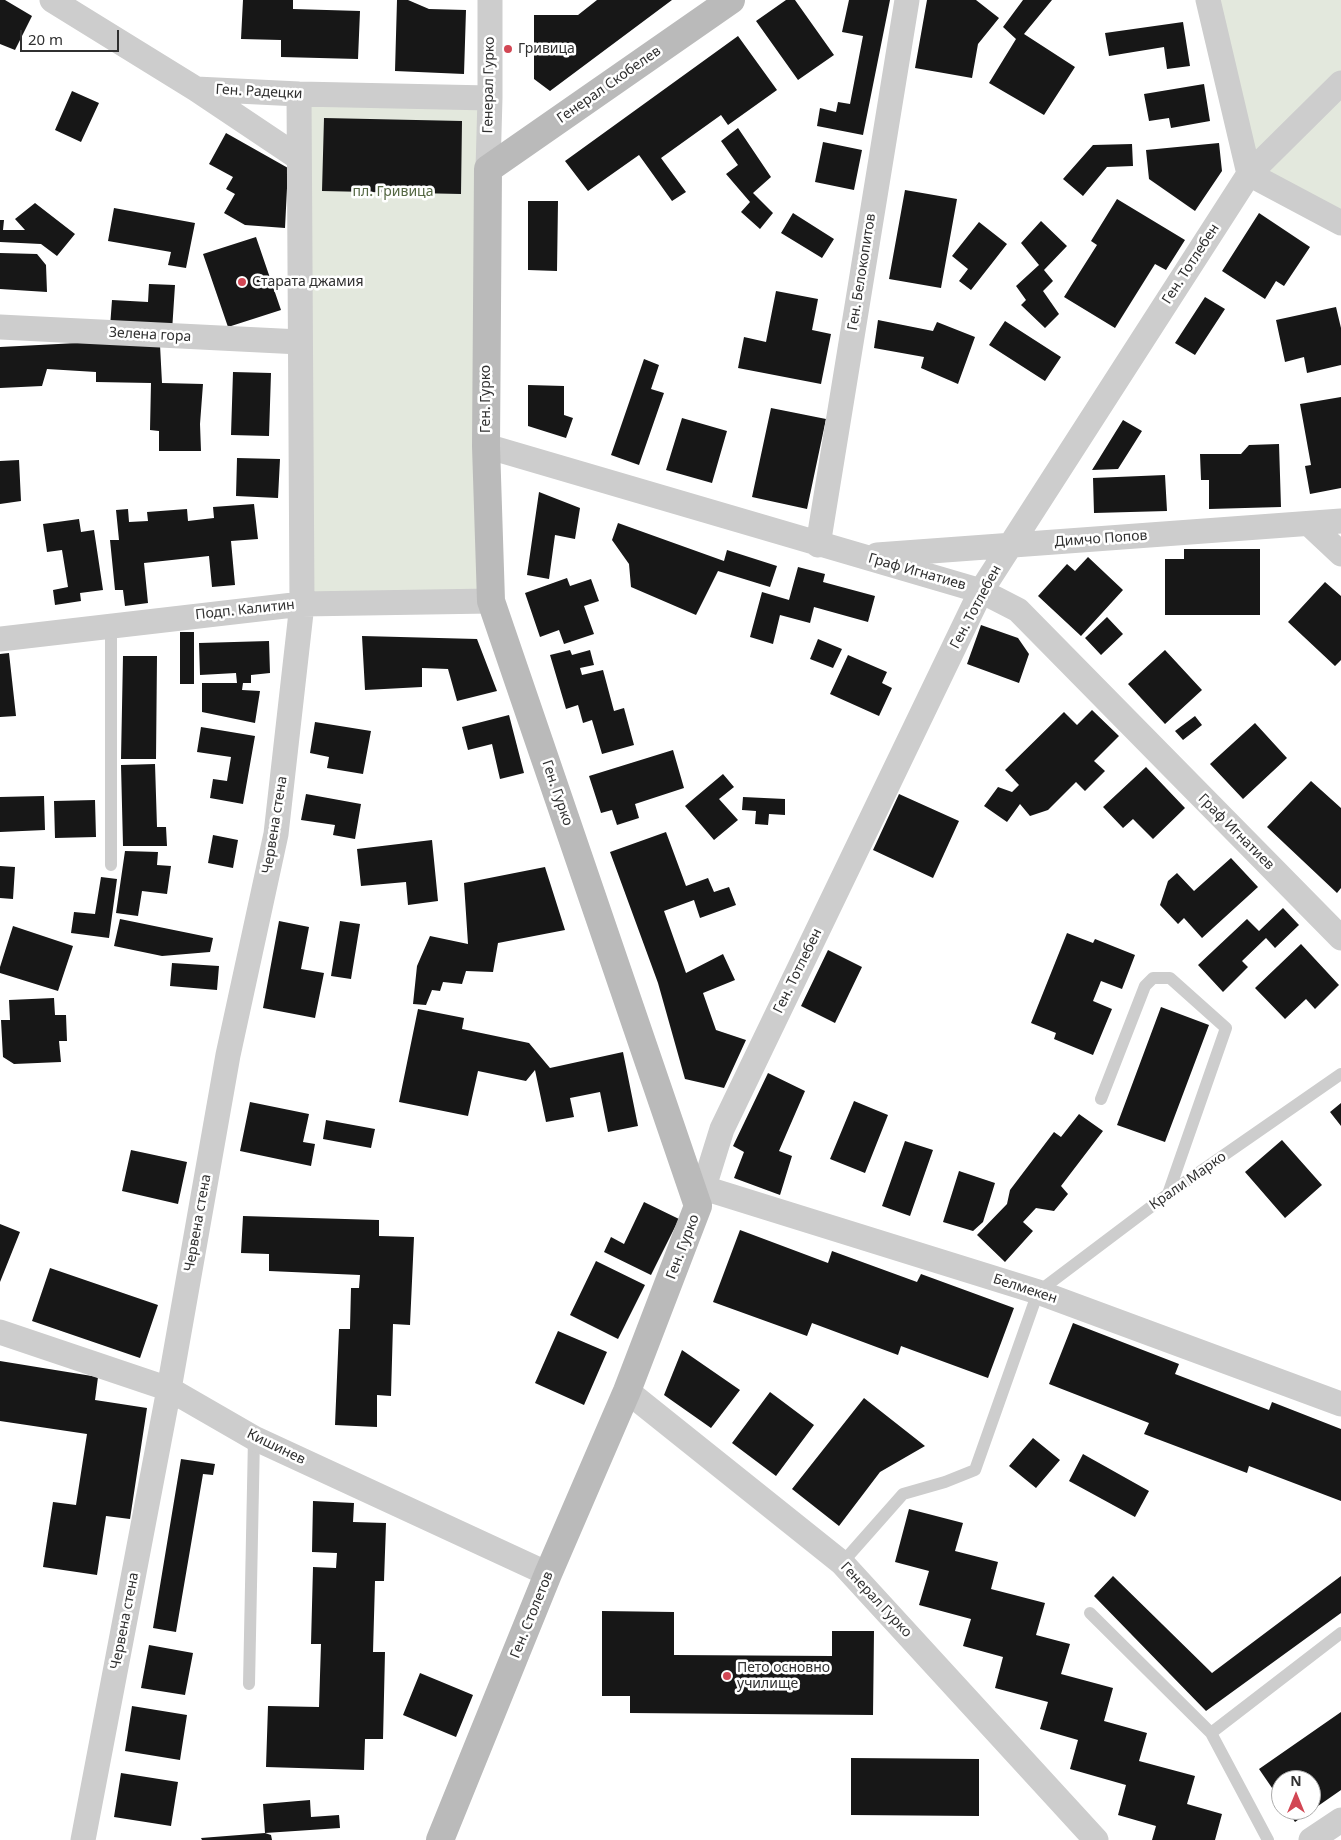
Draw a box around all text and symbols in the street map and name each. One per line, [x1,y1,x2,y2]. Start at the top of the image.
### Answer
scale bar [22,20,121,52]
text: 20 m [28,29,63,49]
street label: Генерал Гурко [480,37,498,133]
place label: Гривица [518,41,575,57]
marker: Гривица [502,43,514,55]
street label: Генерал Скобелев [554,43,664,127]
street label: Ген. Радецки [215,81,303,103]
park label: пл. Гривица [353,184,433,200]
street label: Ген. Белокопитов [844,212,880,332]
street label: Ген. Тотлебен [1159,221,1223,307]
place label: Старата джамия [252,274,363,290]
marker: Старата джамия [236,276,248,288]
street label: Зелена гора [108,324,192,346]
street label: Ген. Гурко [478,365,494,433]
street label: Димчо Попов [1054,527,1148,551]
street label: Граф Игнатиев [866,550,968,594]
street label: Ген. Тотлебен [947,562,1005,652]
street label: Подп. Калитин [194,596,296,624]
street label: Ген. Гурко [538,758,576,828]
street label: Червена стена [259,775,291,875]
street label: Граф Игнатиев [1194,790,1278,874]
street label: Ген. Тотлебен [770,926,826,1016]
street label: Крали Марко [1146,1148,1230,1214]
street label: Червена стена [181,1173,215,1273]
street label: Ген. Гурко [663,1212,703,1282]
street label: Белмекен [991,1271,1059,1307]
street label: Кишинев [244,1426,308,1468]
street label: Генерал Гурко [837,1559,915,1641]
street label: Ген. Столетов [507,1569,557,1661]
street label: Червена стена [107,1571,143,1671]
place label: Пето основно училище [737,1660,830,1692]
marker: Пето основно училище [721,1670,733,1682]
north arrow [1271,1770,1321,1820]
text: N [1290,1771,1302,1790]

